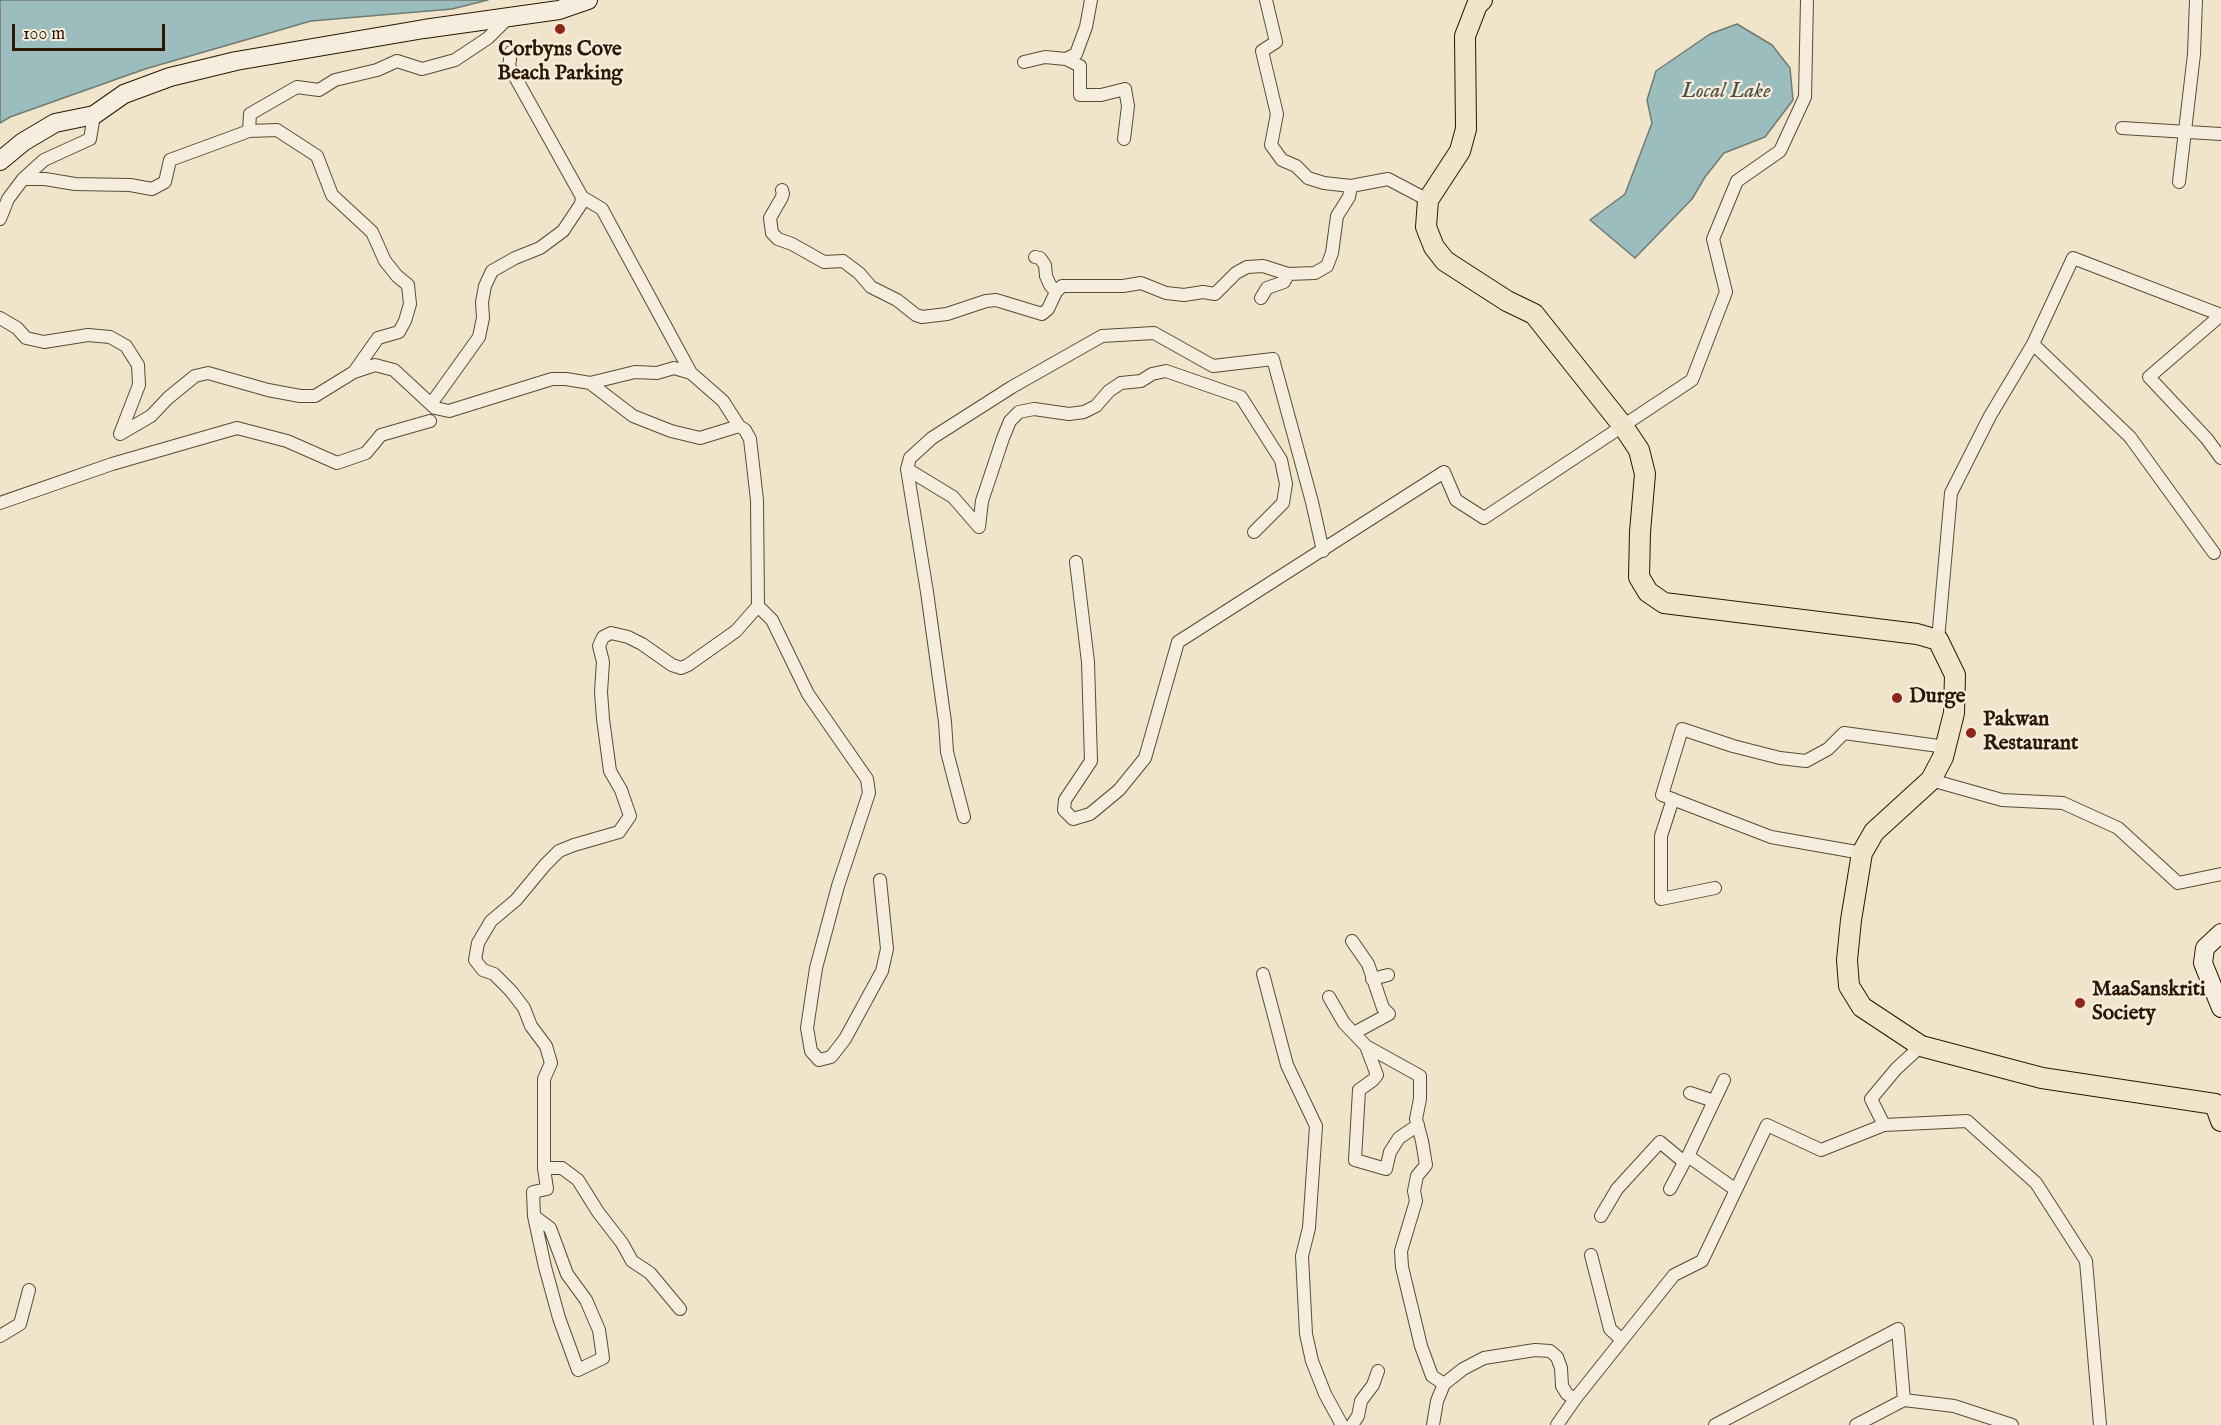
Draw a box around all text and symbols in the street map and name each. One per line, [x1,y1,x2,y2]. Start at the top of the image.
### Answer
scale bar [15,12,168,50]
marker: Corbyns Cove Beach Parking [553,22,567,36]
text: 100 m [23,23,65,46]
place label: Corbyns Cove Beach Parking [497,38,623,88]
water label: Local Lake [1682,79,1770,105]
place label: Durge [1909,685,1965,711]
marker: Durge [1890,691,1904,705]
place label: Pakwan Restaurant [1983,708,2078,758]
marker: Pakwan Restaurant [1964,726,1978,740]
place label: MaaSanskriti Society [2092,978,2206,1028]
marker: MaaSanskriti Society [2073,996,2087,1010]

